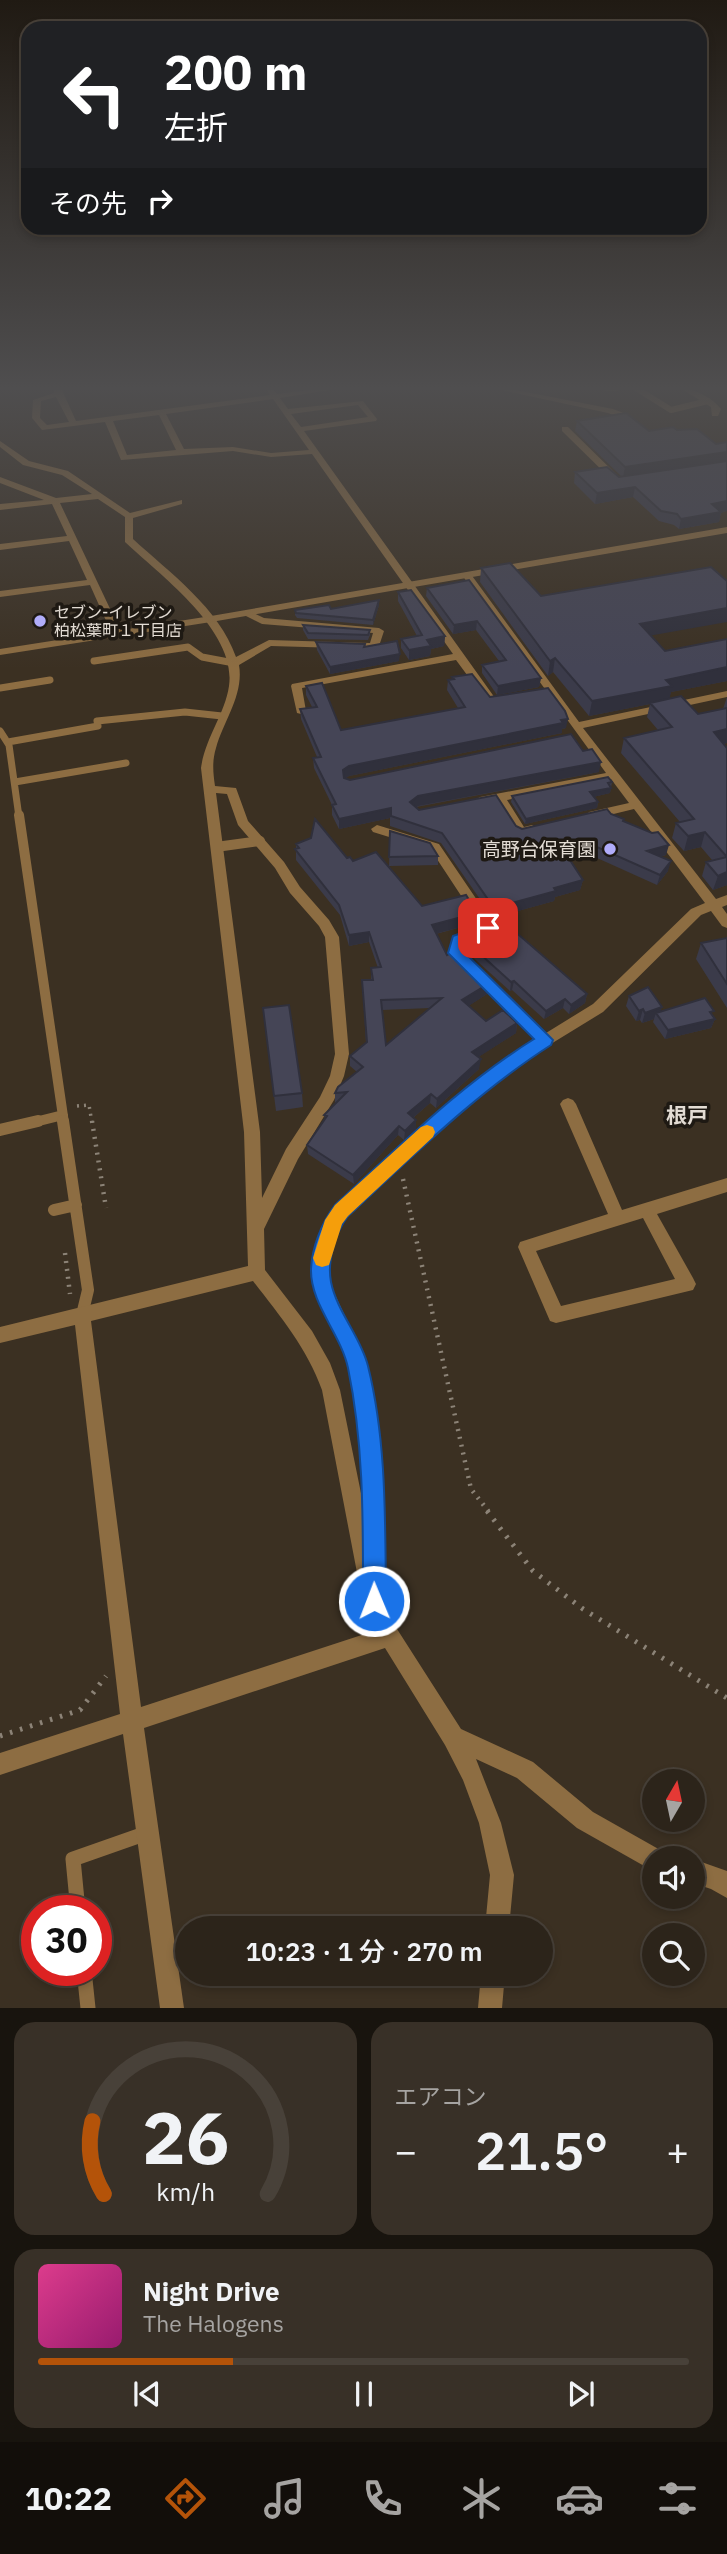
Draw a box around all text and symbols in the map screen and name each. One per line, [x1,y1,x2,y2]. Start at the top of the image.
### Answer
text: 200 m [164,40,308,103]
icon: left [49,49,140,140]
text: 左折 [164,106,228,148]
icon: right [141,182,179,220]
text: その先 [49,186,127,220]
place label: セブン-イレブン 柏松葉町１丁目店 [54,602,182,640]
marker: セブン-イレブン 柏松葉町１丁目店 [32,613,48,629]
place label: 高野台保育園 [482,837,596,861]
marker: 高野台保育園 [602,841,618,857]
pin [458,898,518,958]
icon: arrive [469,909,507,947]
district label: 根戸 [666,1101,708,1129]
position arrow [337,1564,411,1638]
north arrow [642,1769,705,1832]
map controls [642,1769,705,1986]
button: sound [642,1846,705,1909]
speed limit sign: 30 [21,1895,112,1986]
button: search [642,1923,705,1986]
text: 10:23 · 1 分 · 270 m [245,1934,483,1968]
text: エアコン [395,2081,487,2111]
text: 26 [142,2090,229,2185]
text: 21.5° [475,2117,609,2184]
text: − [395,2126,417,2175]
text: + [666,2126,689,2175]
text: km/h [156,2175,215,2208]
text: Night Drive [143,2274,280,2308]
text: The Halogens [143,2308,284,2338]
icon: previous [128,2375,166,2413]
icon: pause [345,2375,383,2413]
icon: next [562,2375,600,2413]
icon: directions [161,2474,210,2523]
icon: music [260,2474,309,2523]
icon: phone [358,2474,407,2523]
icon: climate [457,2474,506,2523]
icon: car [555,2474,604,2523]
icon: filters [653,2474,702,2523]
text: 10:22 [25,2477,112,2519]

